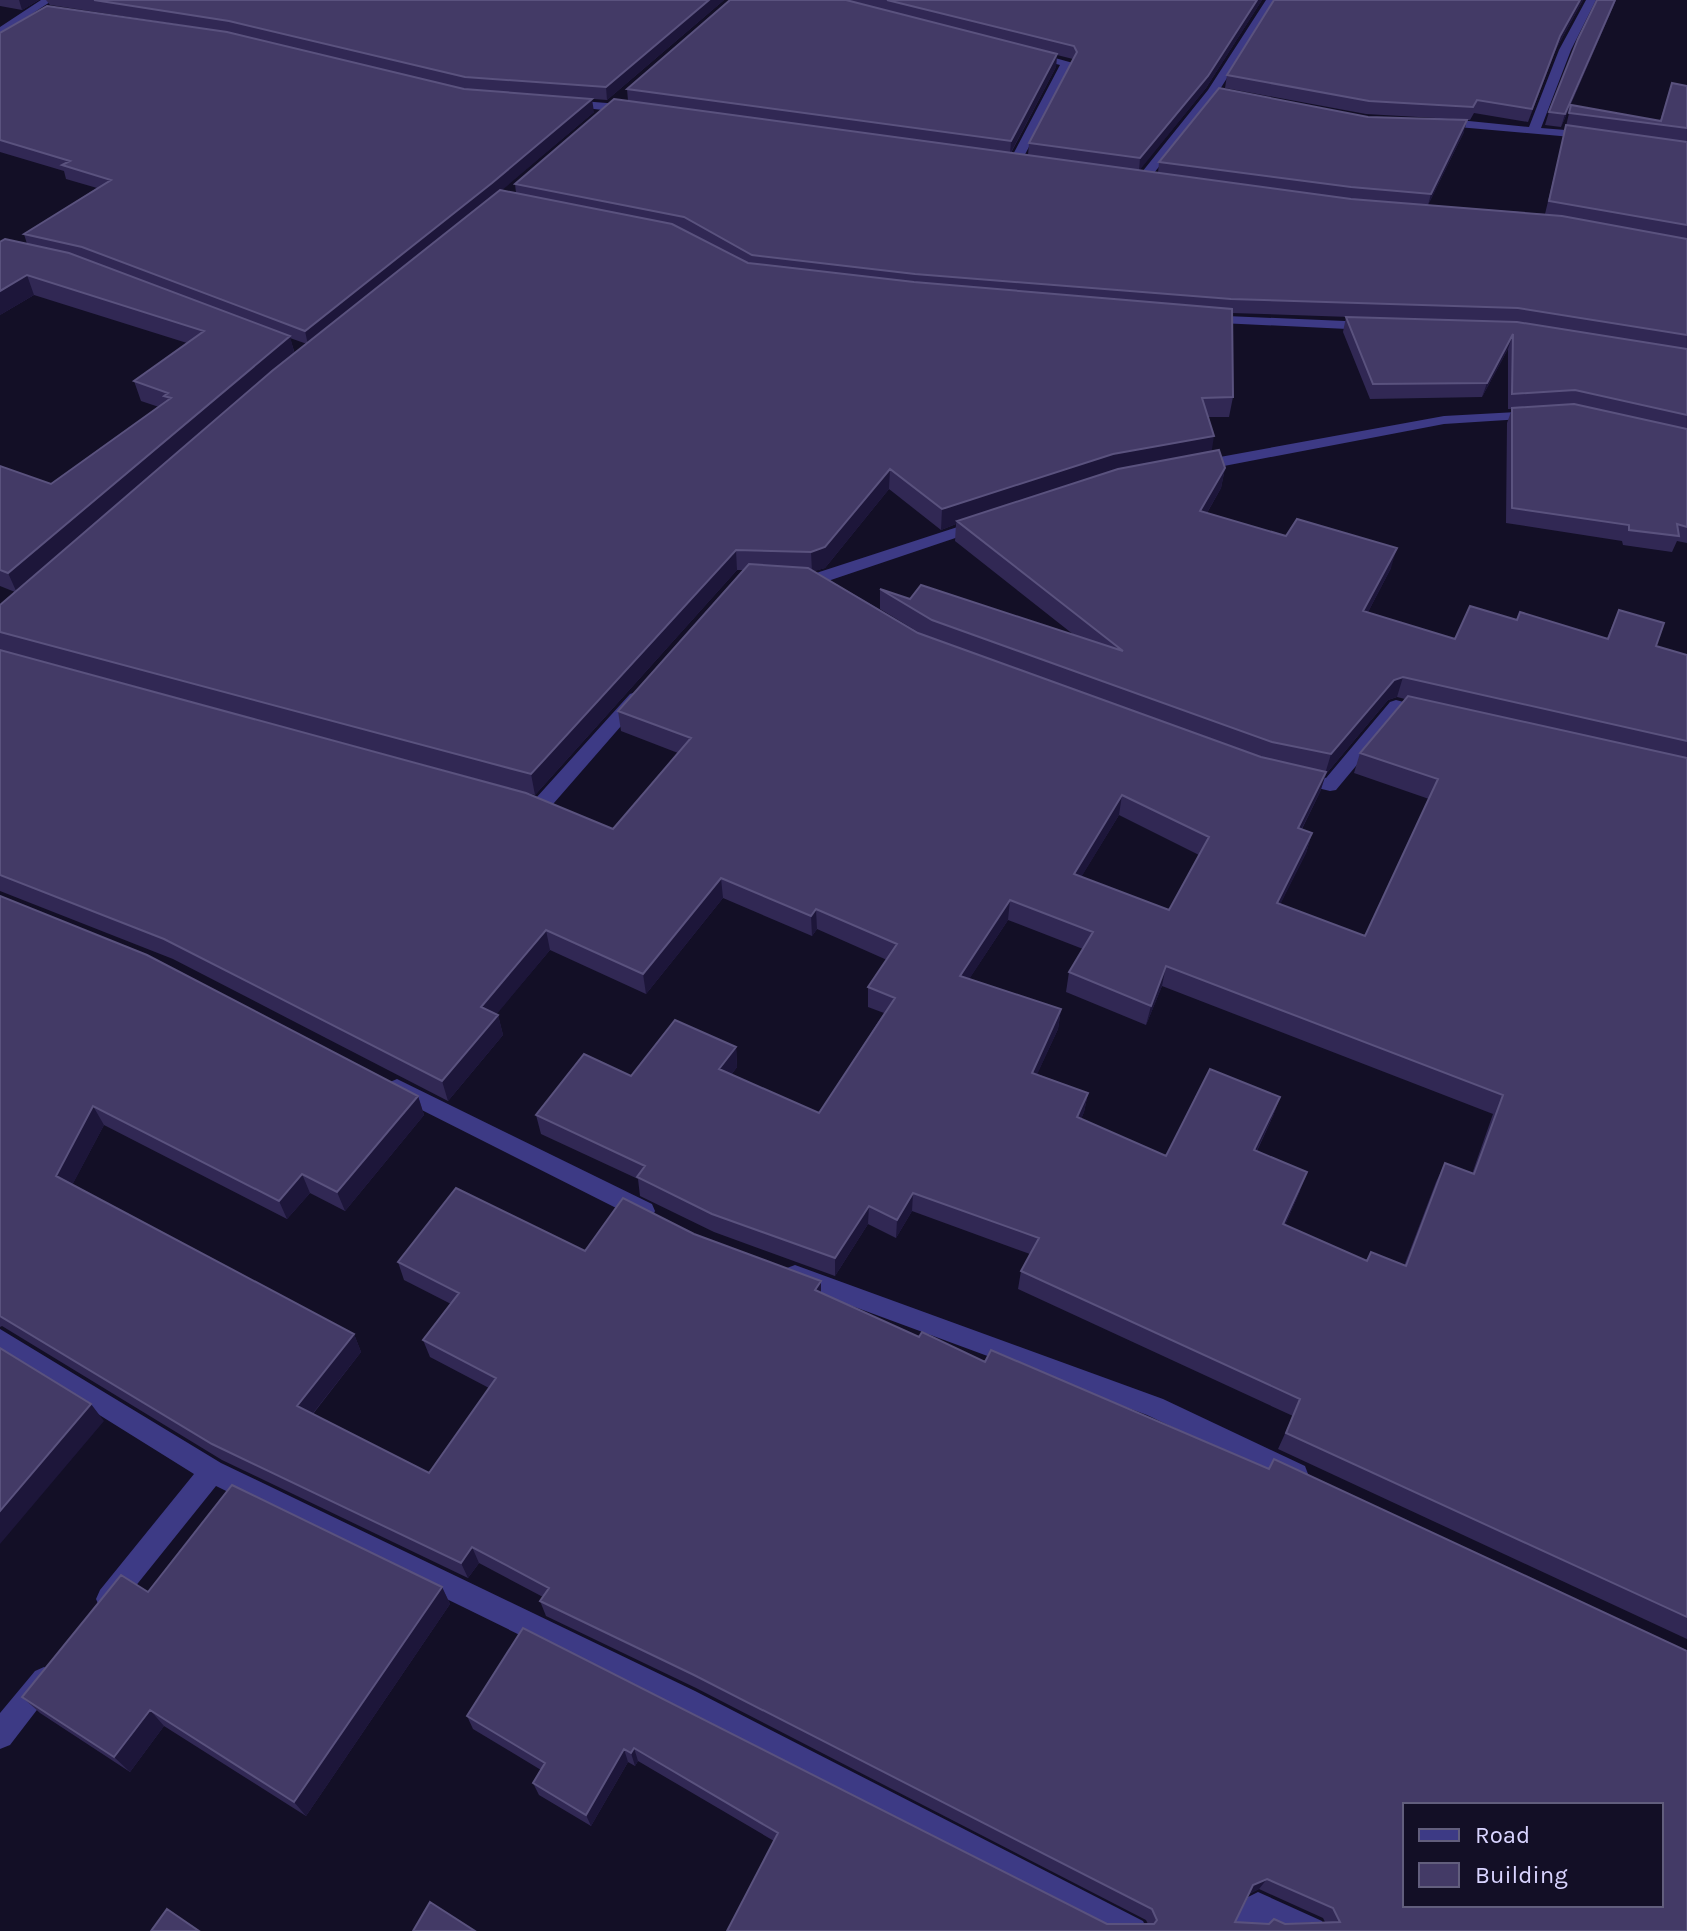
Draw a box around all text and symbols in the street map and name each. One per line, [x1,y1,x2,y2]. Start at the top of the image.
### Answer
legend [1403,1803,1663,1907]
text: Road [1475,1821,1530,1849]
text: Building [1475,1861,1568,1889]

